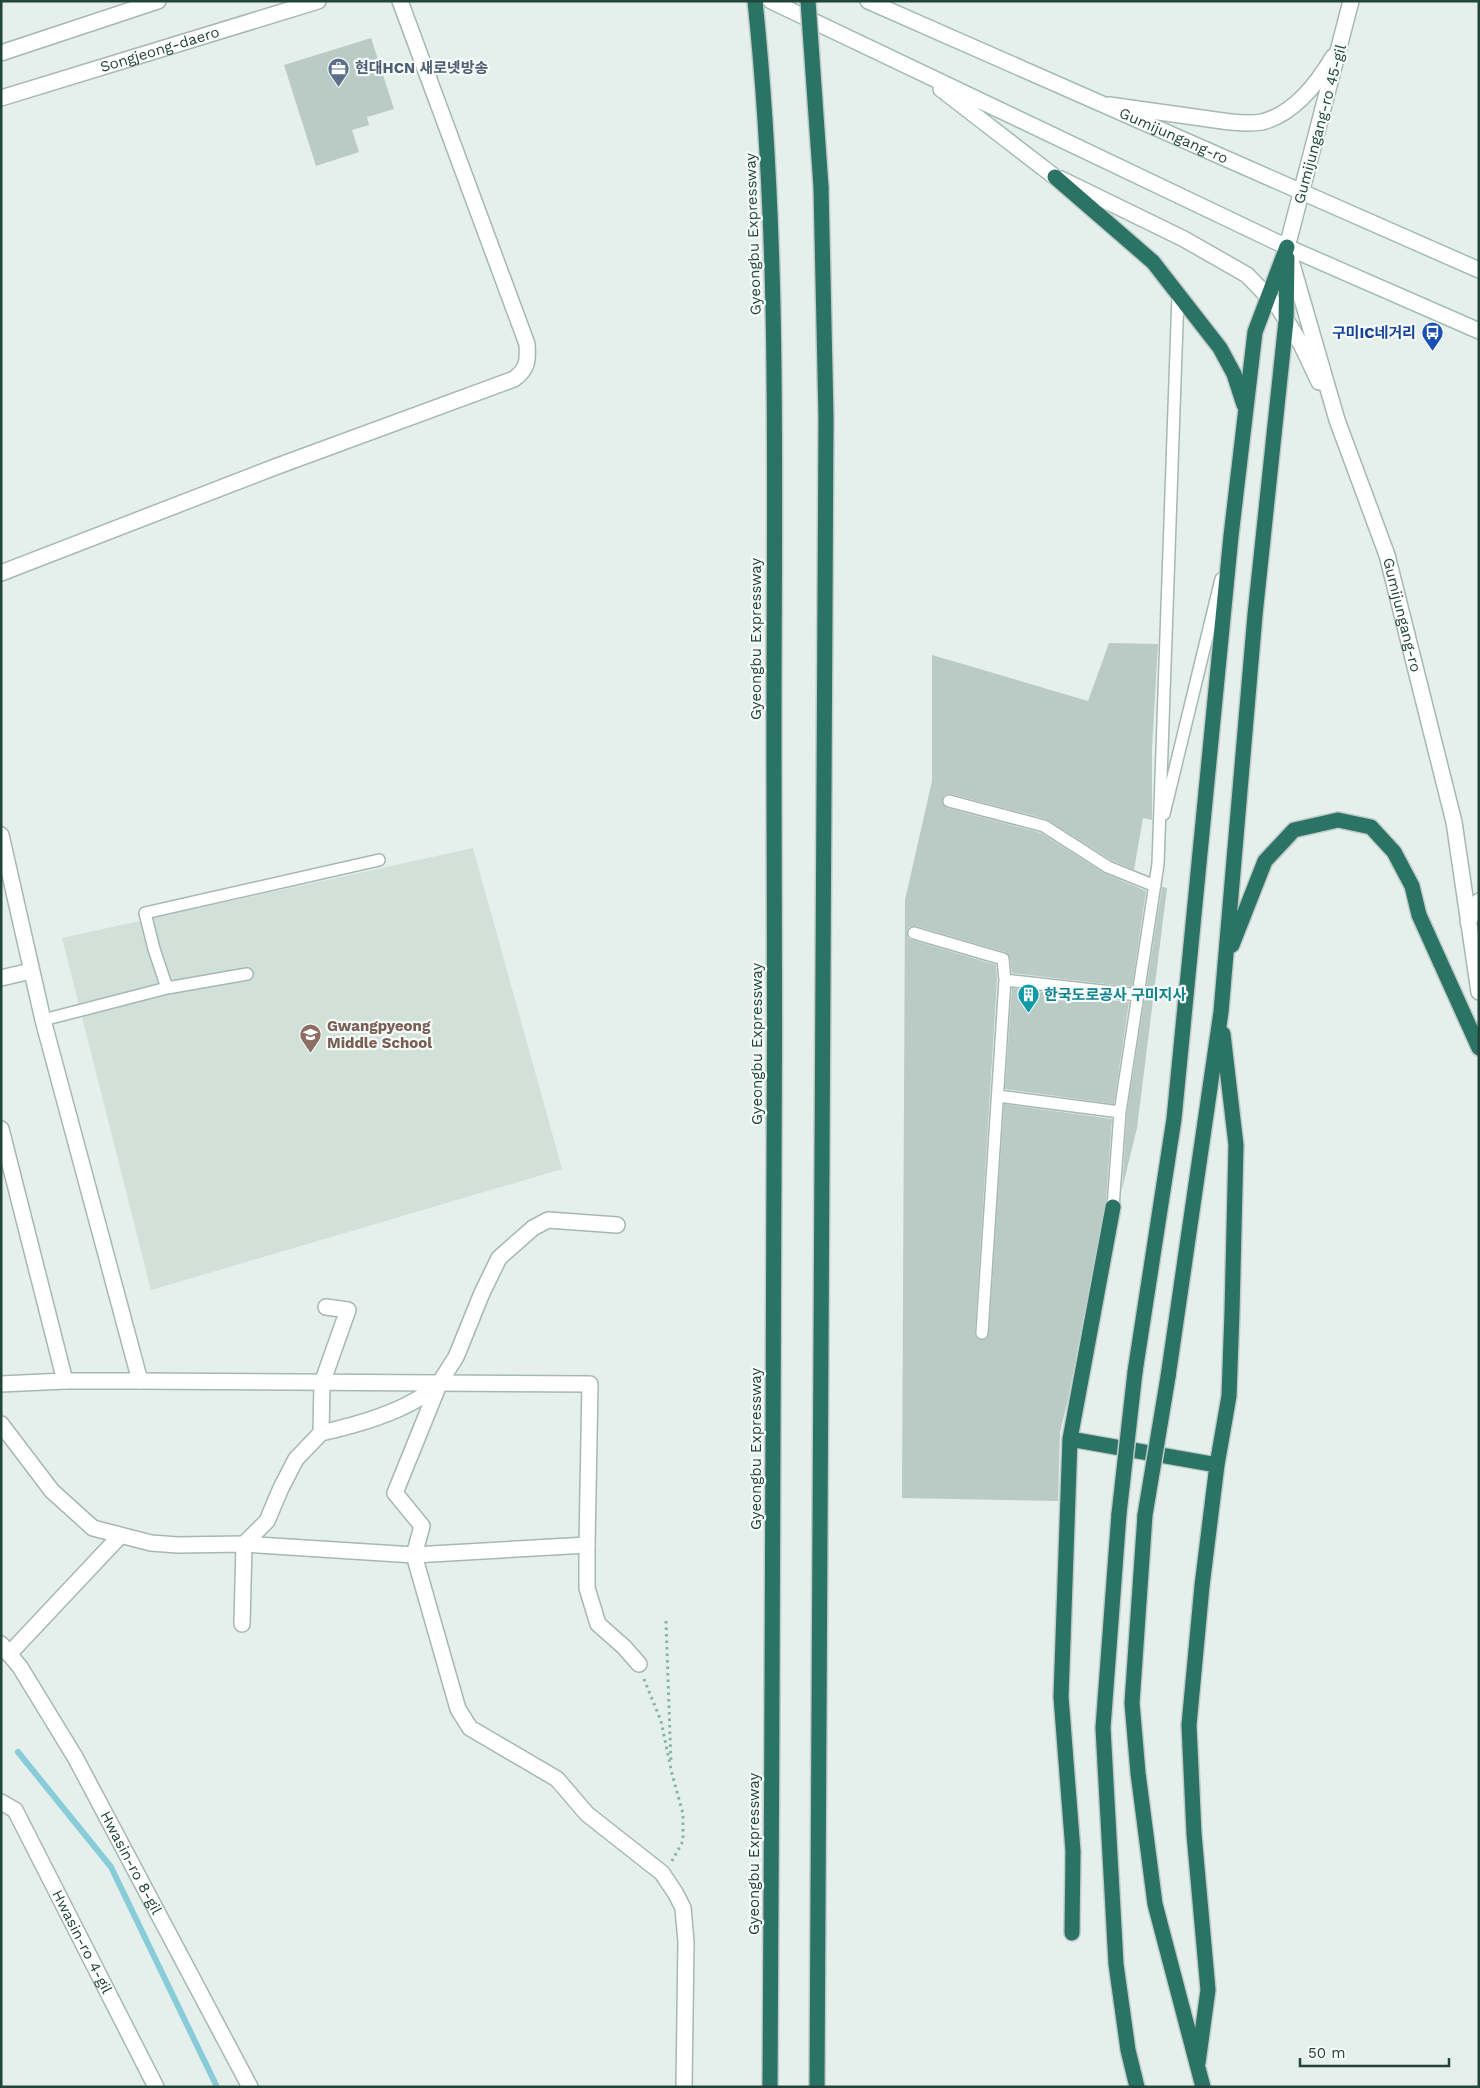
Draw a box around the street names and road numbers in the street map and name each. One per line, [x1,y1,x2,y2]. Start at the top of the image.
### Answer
street label: Songjeong-daero [98,23,222,76]
street label: Gumijungang-ro 45-gil [1290,42,1350,206]
street label: Gumijungang-ro [1116,104,1231,167]
street label: Gyeongbu Expressway [741,152,765,315]
street label: Gumijungang-ro [1379,556,1425,674]
street label: Gyeongbu Expressway [747,558,765,720]
street label: Gyeongbu Expressway [748,963,766,1125]
street label: Gyeongbu Expressway [747,1368,765,1530]
street label: Gyeongbu Expressway [745,1773,763,1935]
street label: Hwasin-ro 8-gil [96,1808,166,1918]
street label: Hwasin-ro 4-gil [48,1887,116,1997]

